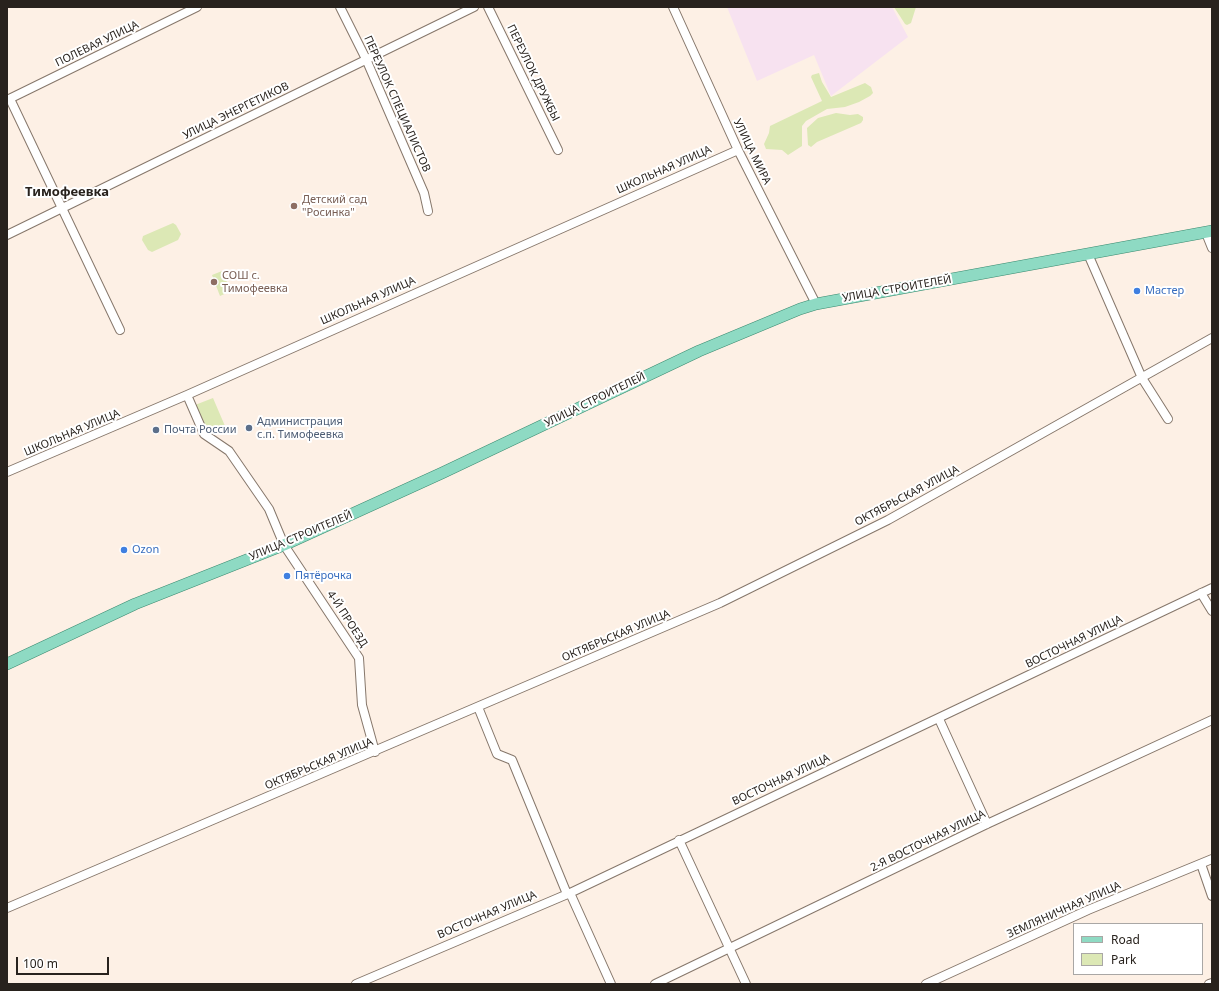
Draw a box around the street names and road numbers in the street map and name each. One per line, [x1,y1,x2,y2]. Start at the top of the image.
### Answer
street label: ПОЛЕВАЯ УЛИЦА [53,18,141,70]
street label: ПЕРЕУЛОК ДРУЖБЫ [504,23,562,123]
street label: ПЕРЕУЛОК СПЕЦИАЛИСТОВ [361,34,433,174]
street label: УЛИЦА ЭНЕРГЕТИКОВ [181,80,291,142]
street label: УЛИЦА МИРА [730,117,774,187]
street label: ШКОЛЬНАЯ УЛИЦА [614,143,714,197]
street label: УЛИЦА СТРОИТЕЛЕЙ [841,273,953,305]
street label: ШКОЛЬНАЯ УЛИЦА [318,274,418,328]
street label: УЛИЦА СТРОИТЕЛЕЙ [542,370,648,430]
street label: ШКОЛЬНАЯ УЛИЦА [22,407,122,459]
street label: ОКТЯБРЬСКАЯ УЛИЦА [853,463,961,529]
street label: УЛИЦА СТРОИТЕЛЕЙ [247,508,355,564]
street label: 4-Й ПРОЕЗД [324,588,370,650]
street label: ОКТЯБРЬСКАЯ УЛИЦА [560,607,672,665]
street label: ВОСТОЧНАЯ УЛИЦА [1023,613,1125,671]
street label: ОКТЯБРЬСКАЯ УЛИЦА [263,735,375,793]
street label: ВОСТОЧНАЯ УЛИЦА [730,752,832,808]
street label: 2-Я ВОСТОЧНАЯ УЛИЦА [869,807,987,875]
street label: ЗЕМЛЯНИЧНАЯ УЛИЦА [1005,879,1123,941]
street label: ВОСТОЧНАЯ УЛИЦА [436,888,538,942]

